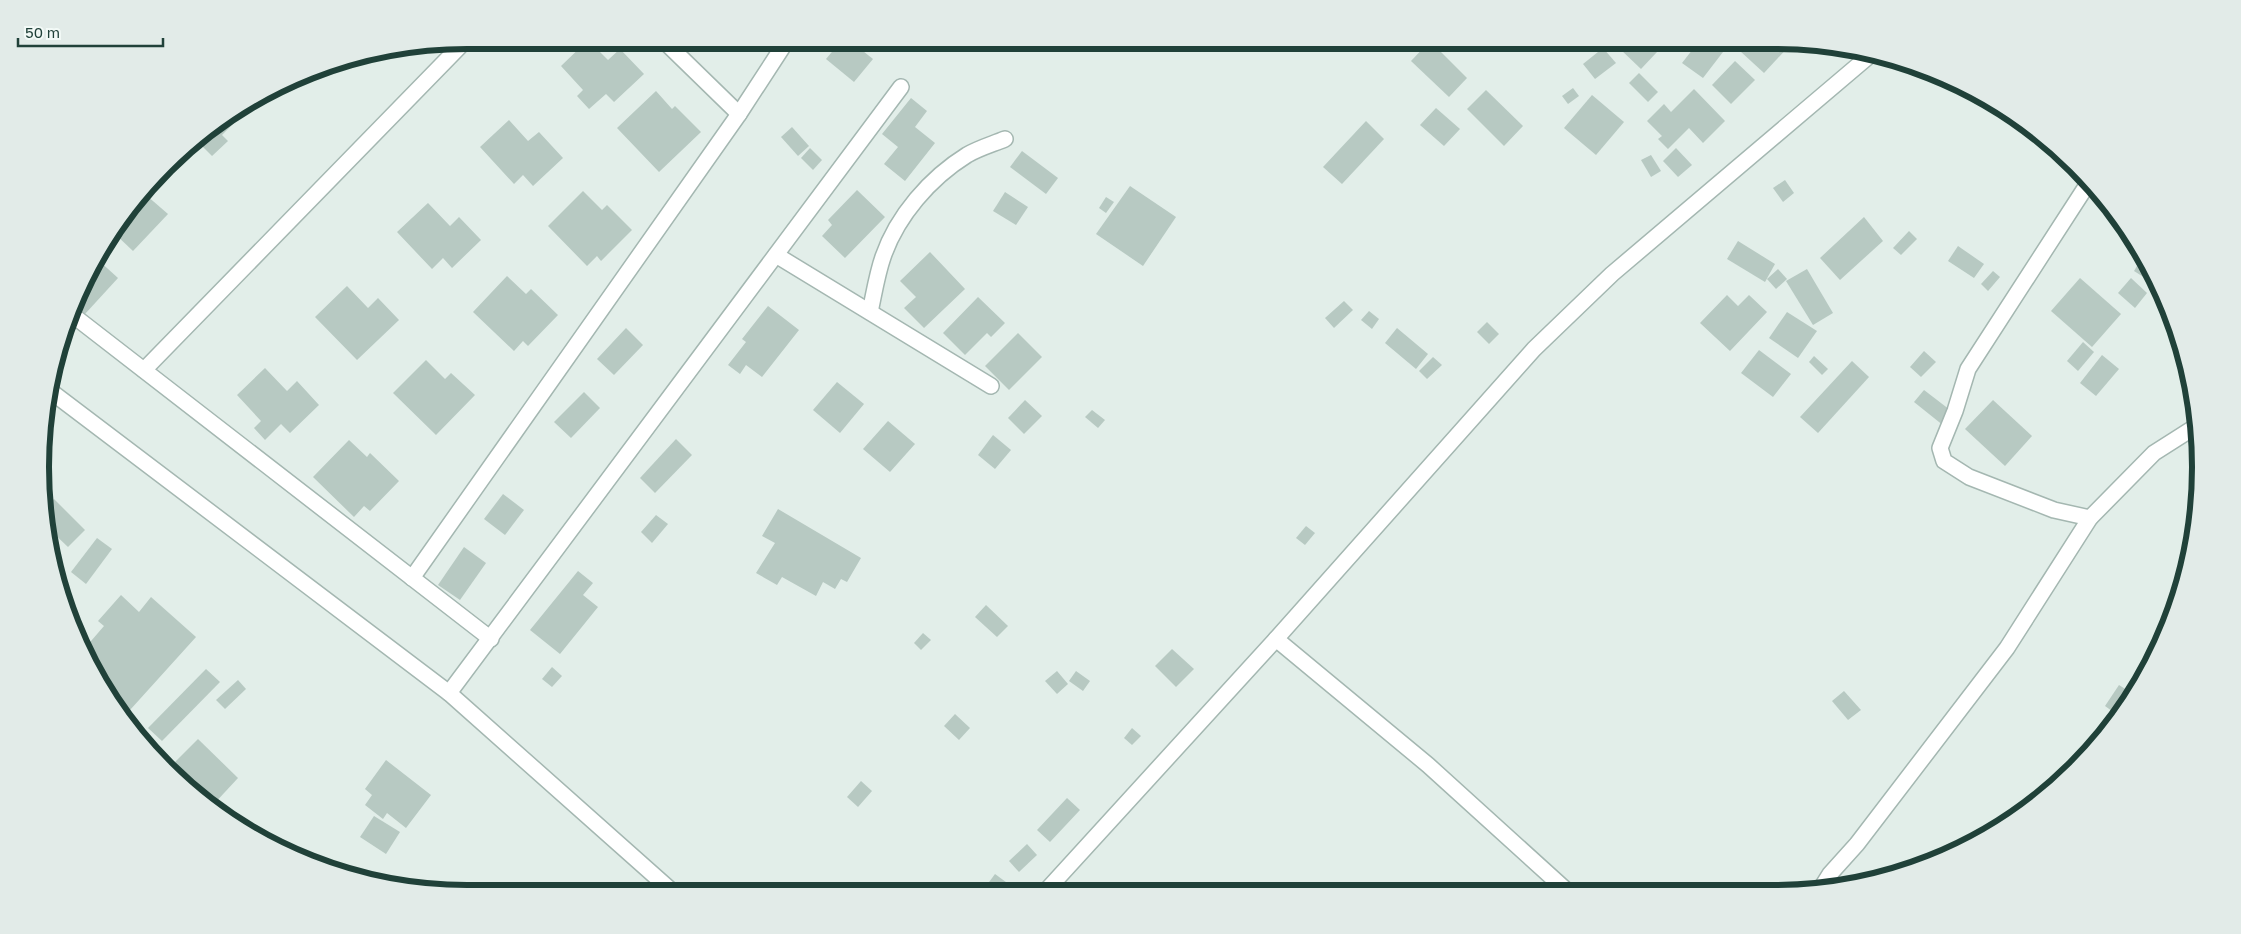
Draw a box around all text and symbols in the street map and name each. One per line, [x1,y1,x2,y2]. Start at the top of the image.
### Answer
scale bar [18,15,162,47]
text: 50 m [25,23,60,41]

